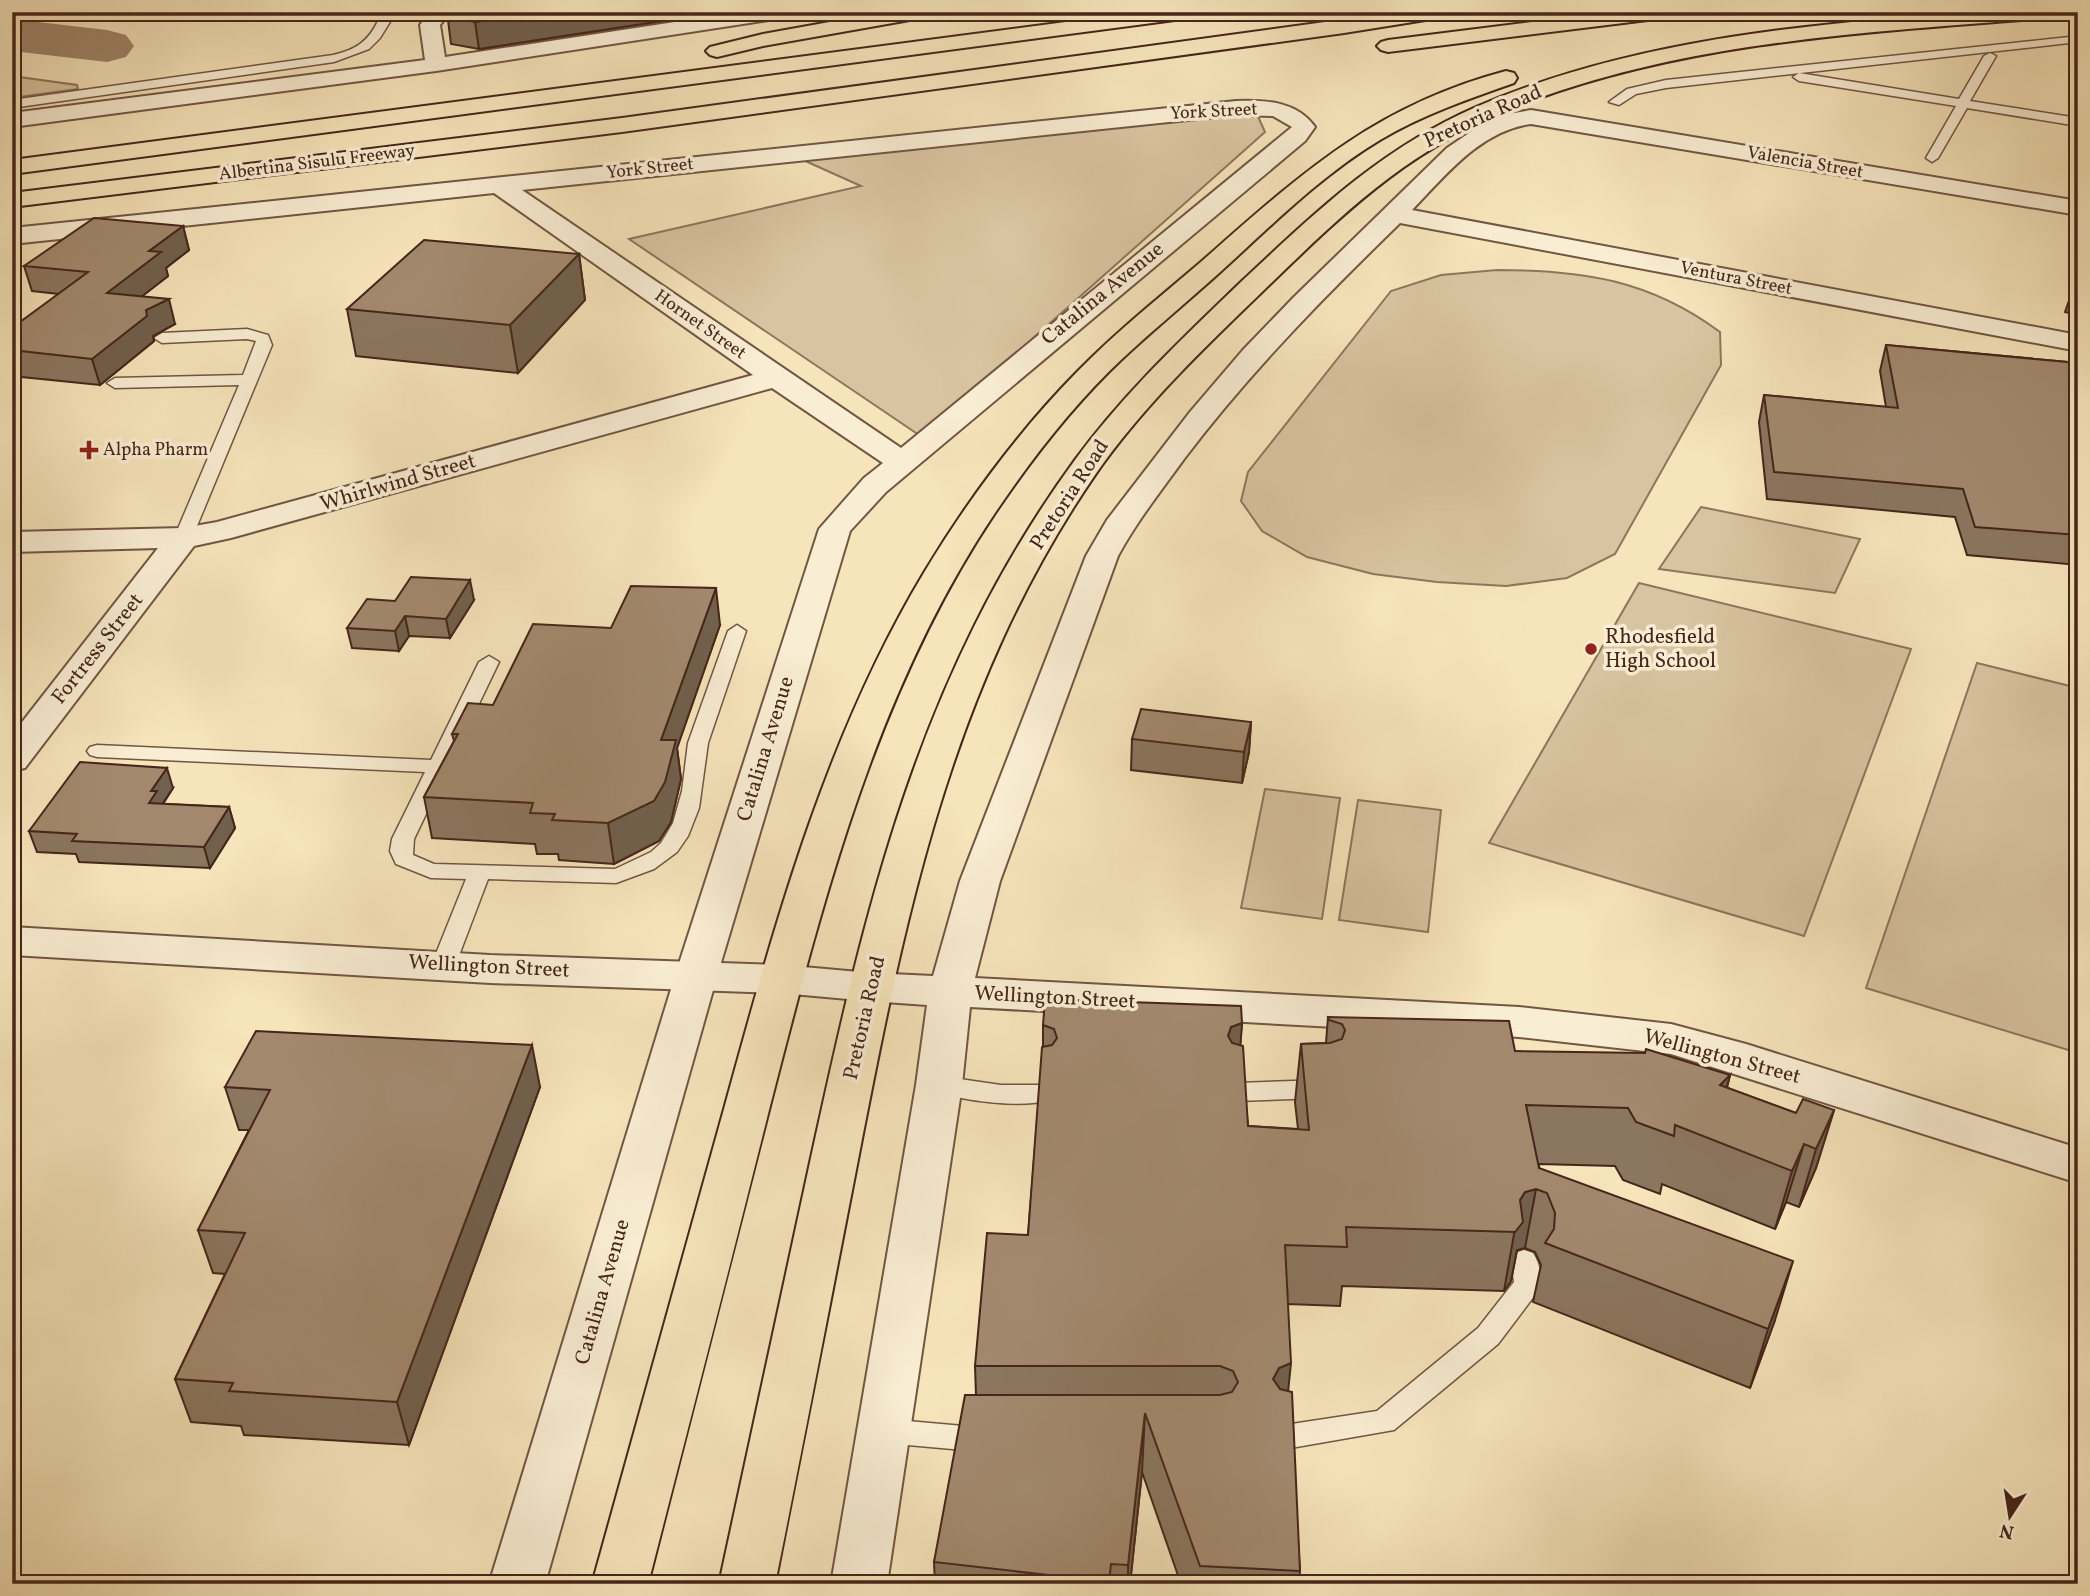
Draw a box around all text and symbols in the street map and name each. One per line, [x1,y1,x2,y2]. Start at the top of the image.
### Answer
street label: Pretoria Road [1419,78,1547,156]
street label: York Street [1170,97,1258,127]
street label: Albertina Sisulu Freeway [217,139,417,187]
street label: Valencia Street [1745,140,1865,186]
street label: York Street [605,152,695,186]
street label: Catalina Avenue [1036,235,1171,353]
street label: Ventura Street [1678,256,1794,302]
street label: Hornet Street [649,284,751,366]
street label: Pretoria Road [1023,434,1117,556]
place label: Alpha Pharm [103,438,208,463]
marker: Alpha Pharm [81,442,97,458]
street label: Whirlwind Street [317,447,479,519]
street label: Fortress Street [45,587,151,711]
place label: Rhodesfield High School [1605,623,1716,676]
marker: Rhodesfield High School [1583,641,1599,657]
street label: Catalina Avenue [730,673,802,825]
street label: Wellington Street [408,948,570,986]
street label: Pretoria Road [837,953,893,1083]
street label: Wellington Street [974,979,1136,1017]
street label: Wellington Street [1640,1022,1804,1092]
street label: Catalina Avenue [568,1216,638,1368]
north arrow [1974,1480,2044,1550]
text: N [1997,1516,2016,1545]

